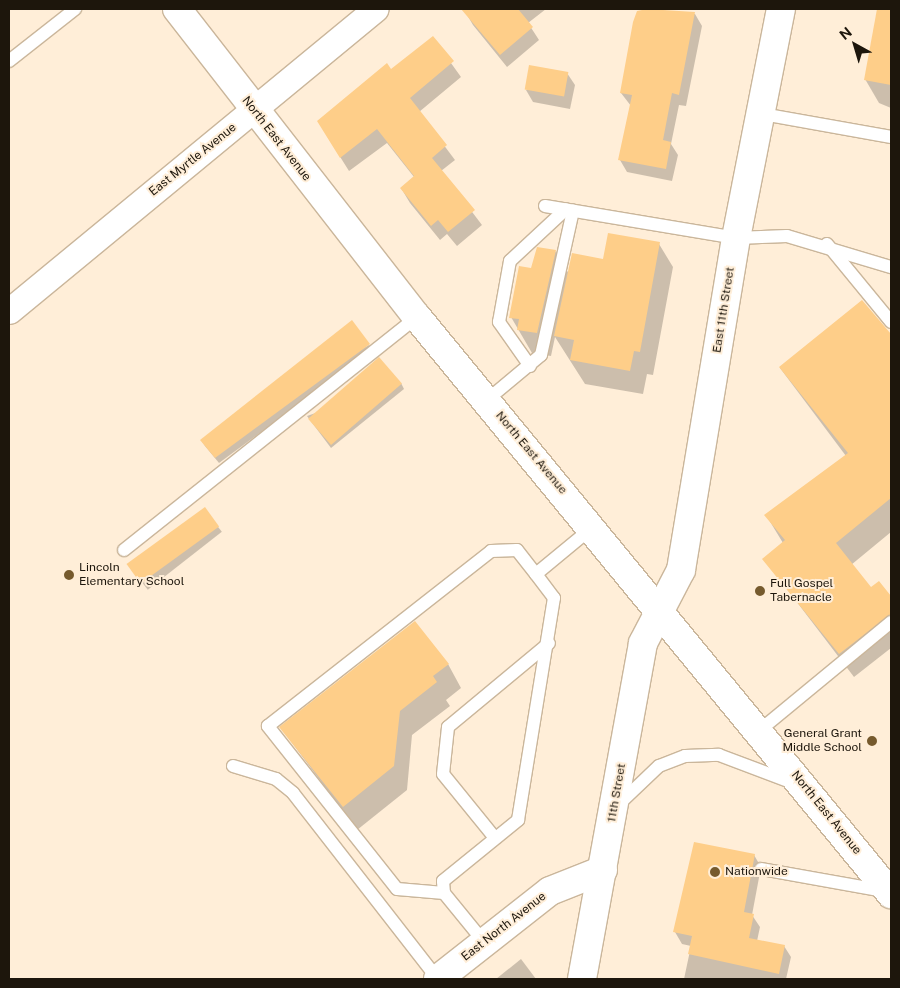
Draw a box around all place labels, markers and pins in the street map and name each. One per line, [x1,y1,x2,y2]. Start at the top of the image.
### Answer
place label: Lincoln Elementary School [79,561,184,589]
marker: Lincoln Elementary School [63,569,75,581]
place label: Full Gospel Tabernacle [770,577,833,605]
marker: Full Gospel Tabernacle [754,585,766,597]
place label: General Grant Middle School [782,727,862,755]
marker: General Grant Middle School [866,735,878,747]
place label: Nationwide [725,865,788,879]
marker: Nationwide [709,866,721,878]

